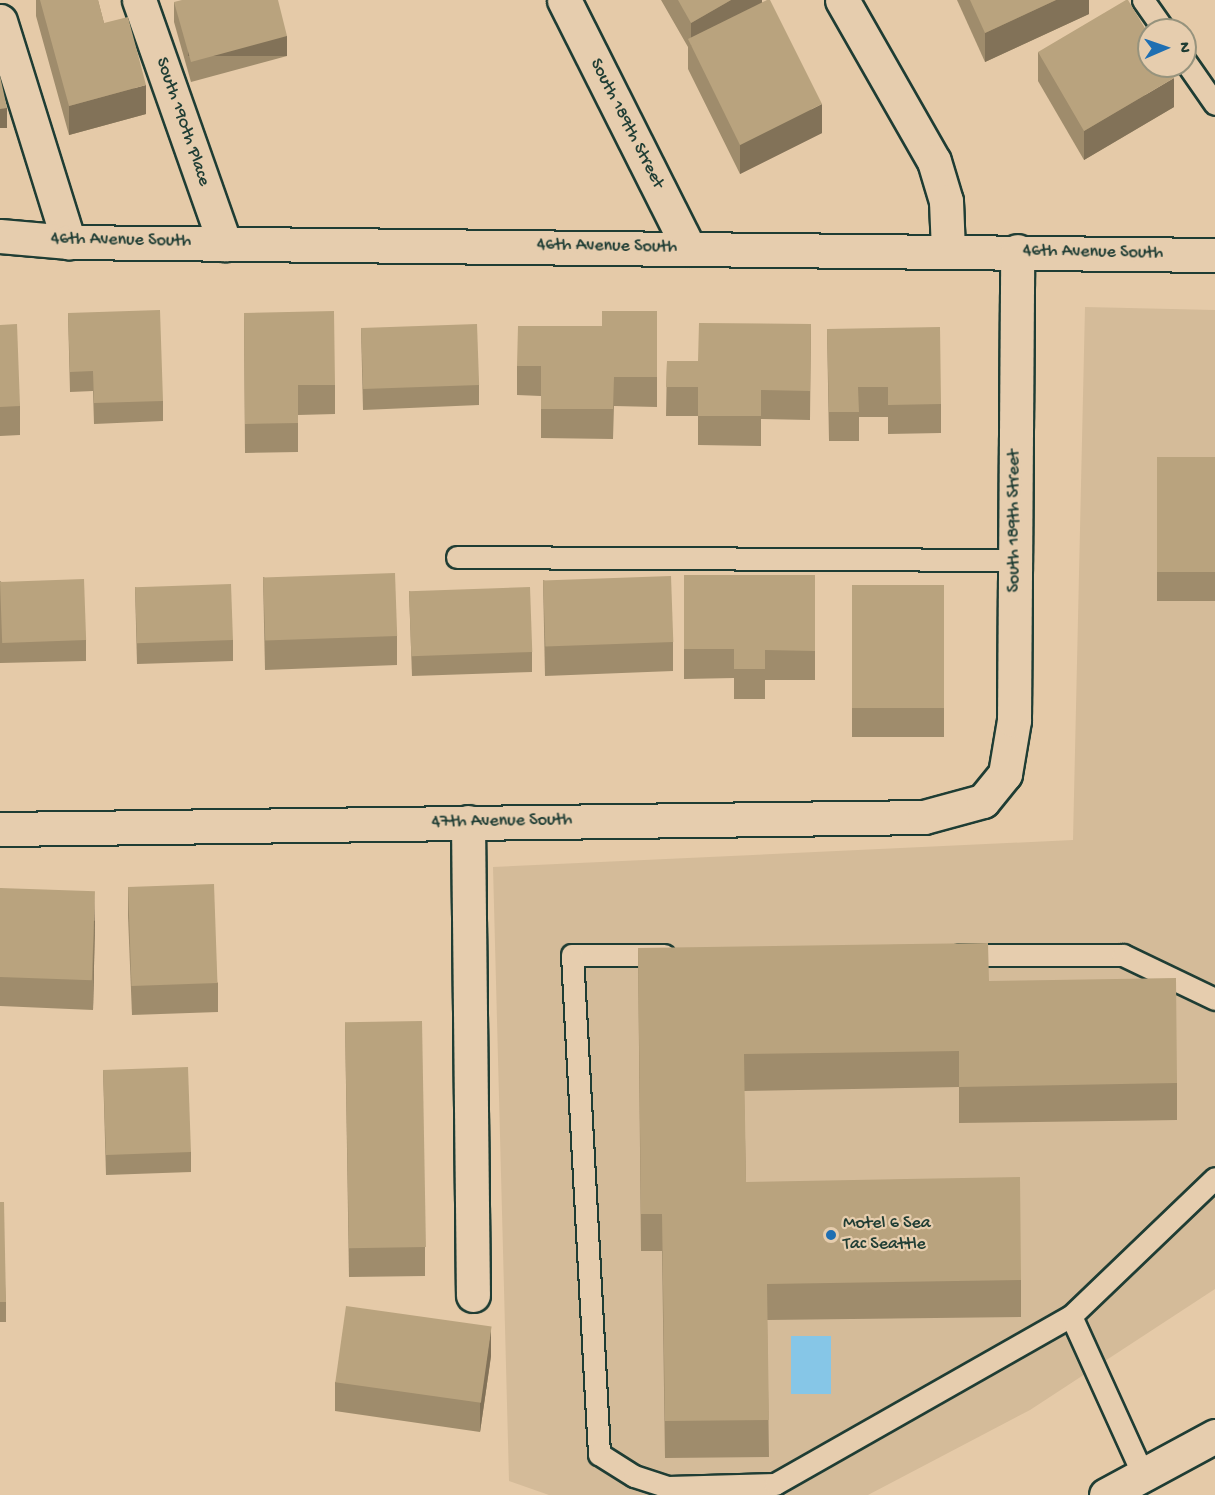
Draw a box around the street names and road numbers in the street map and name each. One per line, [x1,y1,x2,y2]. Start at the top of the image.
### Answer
street label: South 190th Place [150,55,214,189]
street label: South 189th Street [584,55,668,193]
street label: 46th Avenue South [51,229,191,253]
street label: 46th Avenue South [537,235,677,259]
street label: 46th Avenue South [1023,241,1163,265]
street label: South 189th Street [1004,450,1026,592]
street label: 47th Avenue South [431,810,573,834]

